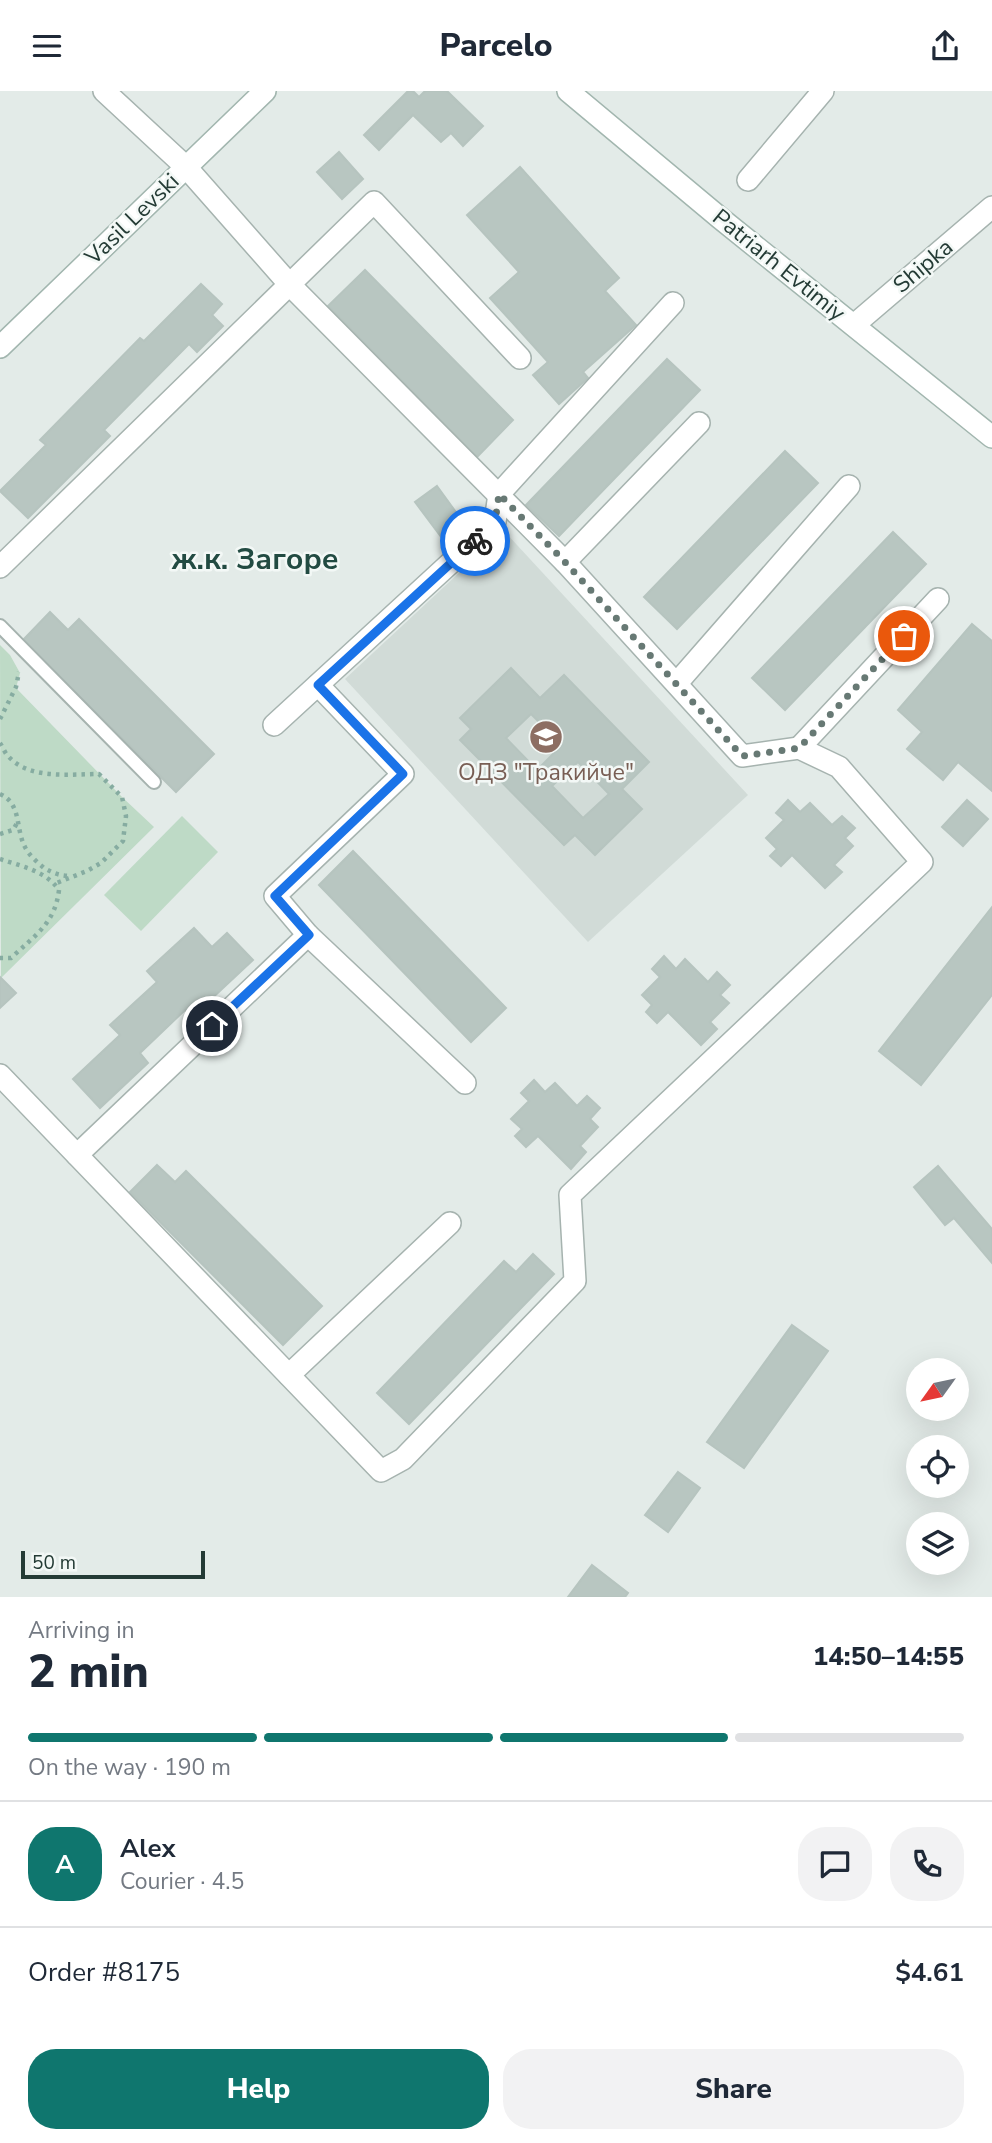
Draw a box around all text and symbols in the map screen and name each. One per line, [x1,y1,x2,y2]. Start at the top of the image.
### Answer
text: Parcelo [439,24,553,67]
icon: menu [28,27,66,65]
icon: share [926,27,964,65]
street label: Vasil Levski [77,166,186,272]
street label: Patriarh Evtimiy [706,202,852,328]
street label: Shipka [886,232,960,300]
courier [440,506,510,576]
icon: bike [456,522,494,560]
district label: ж.к. Загорe [171,539,338,580]
pin [874,606,934,666]
icon: bag [885,617,923,655]
school or university icon: ОДЗ "Тракийче" [527,718,565,756]
place label: ОДЗ "Тракийче" [458,757,634,788]
pin [182,996,242,1056]
icon: home [193,1007,231,1045]
north arrow [906,1358,970,1421]
map controls [906,1358,969,1575]
button: locate [906,1435,969,1498]
button: layers [906,1512,969,1575]
scale bar [21,1548,205,1580]
text: 50 m [32,1550,76,1576]
text: Arriving in [28,1615,135,1646]
text: 14:50–14:55 [813,1639,964,1674]
text: 2 min [28,1640,149,1703]
text: On the way · 190 m [28,1752,231,1783]
button: chat [798,1827,872,1901]
button: phone [890,1827,964,1901]
text: Alex [120,1831,176,1866]
text: A [55,1847,75,1882]
text: Courier · 4.5 [120,1866,244,1897]
text: Order #8175 [28,1955,180,1990]
text: $4.61 [895,1955,964,1990]
button: Help [28,2049,489,2129]
button: Share [503,2049,964,2129]

